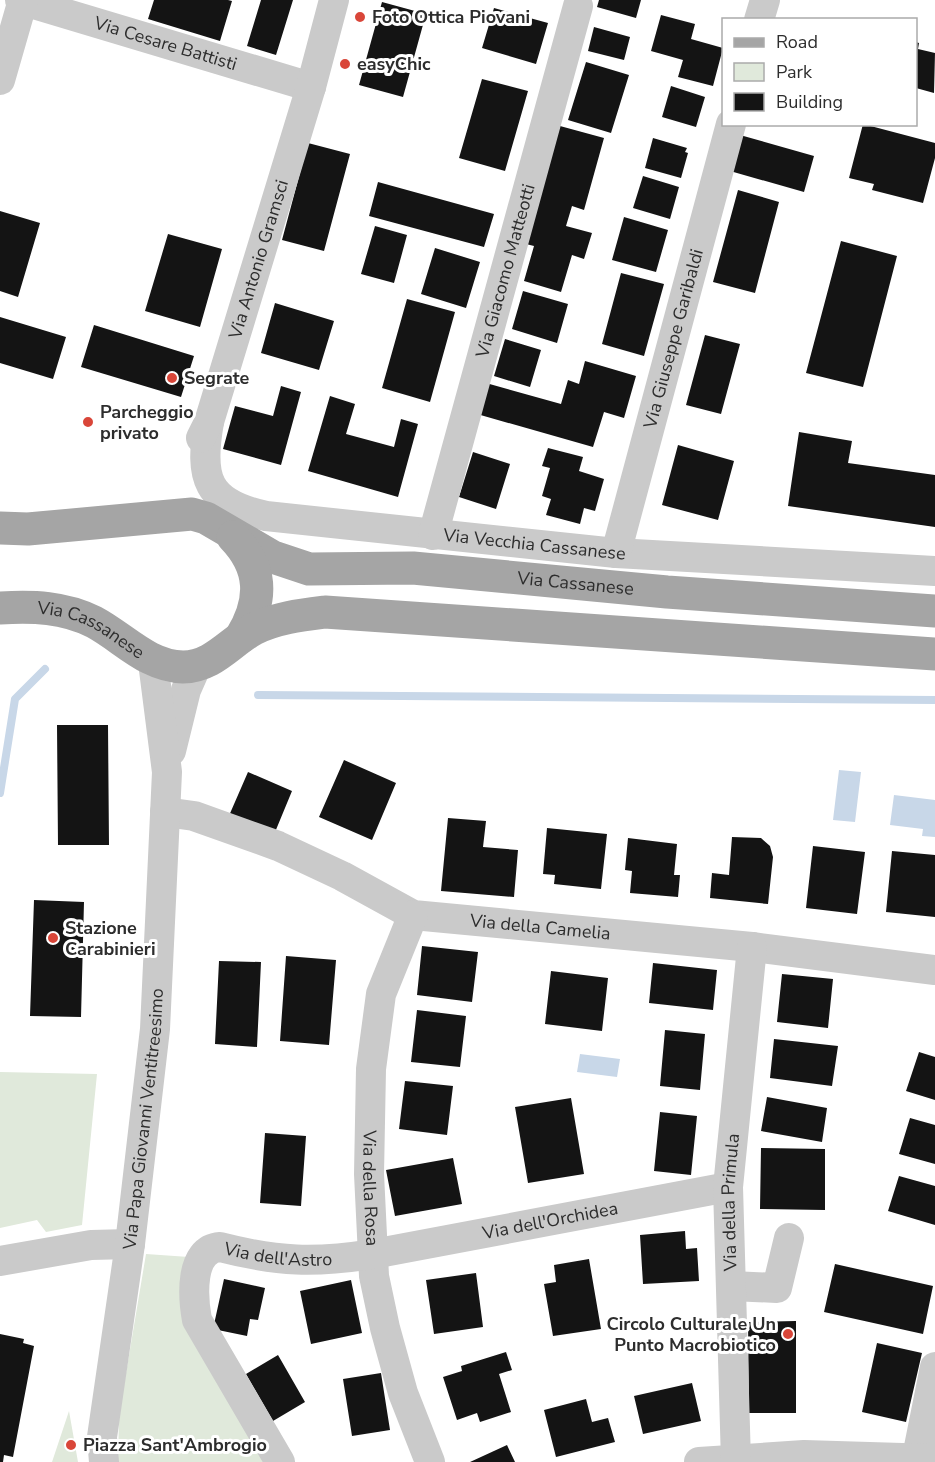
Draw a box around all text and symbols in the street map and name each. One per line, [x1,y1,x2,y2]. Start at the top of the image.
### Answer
place label: Foto Ottica Piovani [372,5,530,29]
marker: Foto Ottica Piovani [353,10,367,24]
street label: Via Cesare Battisti [90,11,240,76]
legend [722,18,917,126]
text: Road [776,30,818,54]
place label: easyChic [357,52,431,76]
marker: easyChic [338,57,352,71]
text: Park [776,60,813,84]
text: Building [776,90,843,114]
street label: Via Antonio Gramsci [223,177,294,343]
street label: Via Giacomo Matteotti [470,181,541,361]
street label: Via Giuseppe Garibaldi [638,246,709,432]
place label: Segrate [184,366,250,390]
marker: Segrate [165,371,179,385]
place label: Parcheggio privato [100,400,194,445]
marker: Parcheggio privato [81,415,95,429]
street label: Via Vecchia Cassanese [441,523,626,566]
street label: Via Cassanese [515,566,635,601]
street label: Via Cassanese [35,596,149,664]
street label: Via della Camelia [468,908,612,946]
place label: Stazione Carabinieri [65,916,155,961]
marker: Stazione Carabinieri [46,931,60,945]
street label: Via Papa Giovanni Ventitreesimo [117,988,169,1252]
street label: Via della Rosa [357,1129,385,1246]
street label: Via della Primula [716,1132,745,1272]
street label: Via dell'Orchidea [480,1196,620,1245]
street label: Via dell'Astro [221,1236,333,1272]
place label: Circolo Culturale Un Punto Macrobiotico [607,1312,776,1357]
marker: Circolo Culturale Un Punto Macrobiotico [781,1327,795,1341]
place label: Piazza Sant'Ambrogio [83,1433,267,1457]
marker: Piazza Sant'Ambrogio [64,1438,78,1452]

